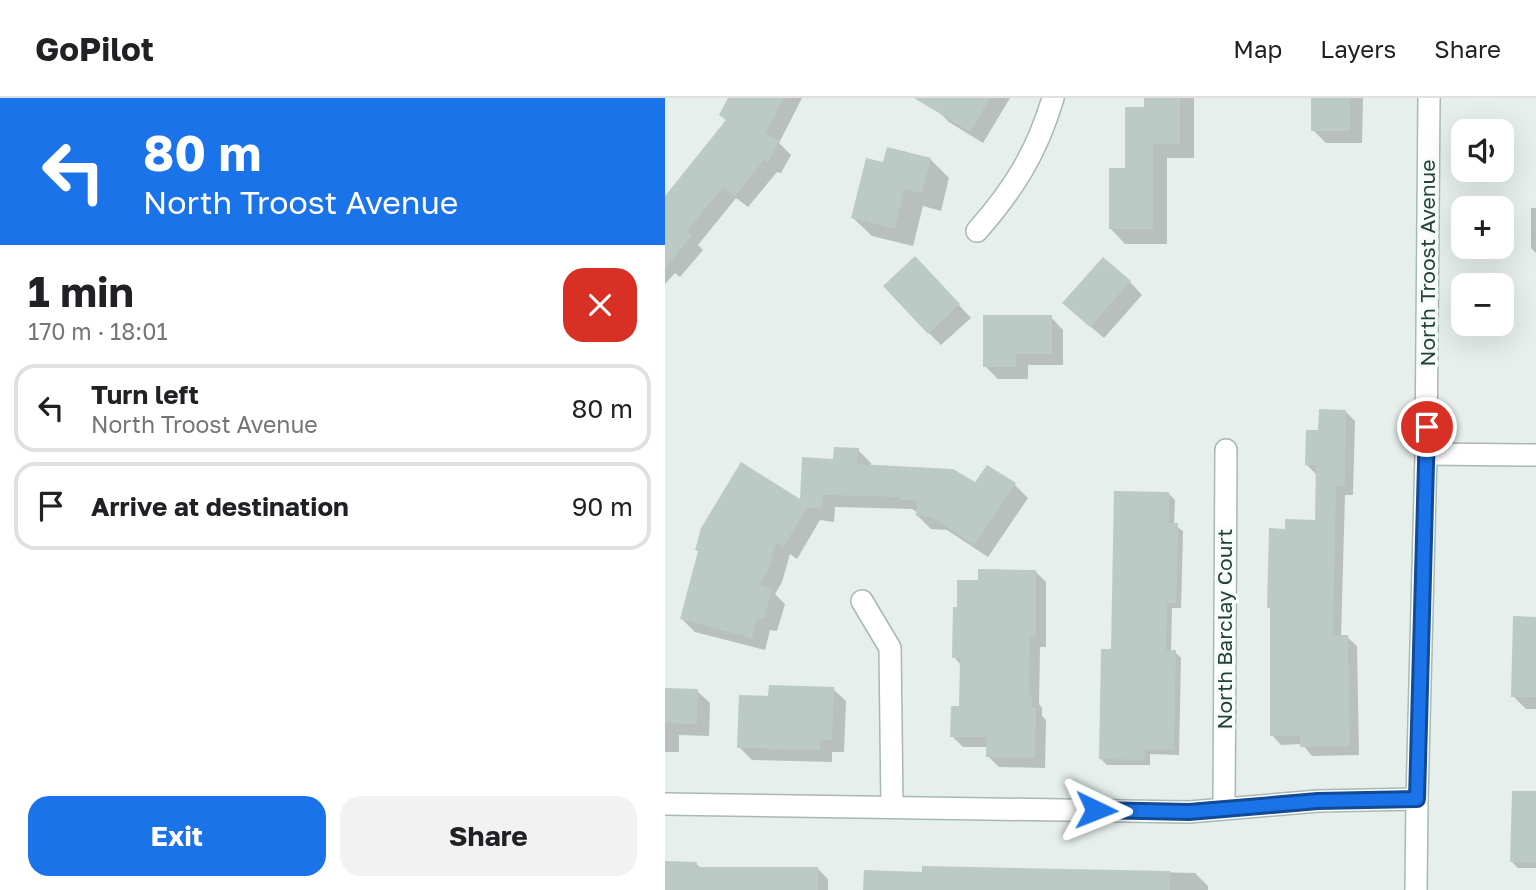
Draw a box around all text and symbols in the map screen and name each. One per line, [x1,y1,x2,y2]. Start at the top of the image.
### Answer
text: GoPilot [35,29,154,68]
text: Map [1233,34,1282,63]
text: Layers [1320,34,1396,63]
text: Share [1434,34,1501,63]
map controls [1451,119,1514,336]
button: sound [1451,119,1514,182]
text: 80 m [143,123,261,182]
icon: left [28,126,119,217]
street label: North Troost Avenue [1414,160,1440,366]
text: North Troost Avenue [143,183,458,221]
button: + [1451,196,1514,259]
text: 1 min [28,266,134,316]
button: close [563,268,637,342]
button: − [1451,273,1514,336]
text: 170 m · 18:01 [28,317,168,345]
text: Turn left [91,379,199,410]
icon: left [32,389,70,427]
text: 80 m [572,393,633,424]
pin [1397,397,1457,457]
icon: arrive [1408,408,1446,446]
text: North Troost Avenue [91,410,318,438]
icon: arrive [32,487,70,525]
text: Arrive at destination [91,491,349,522]
text: 90 m [572,491,633,522]
street label: North Barclay Court [1211,529,1237,729]
position arrow [1059,773,1133,847]
button: Exit [28,796,326,876]
button: Share [340,796,637,876]

